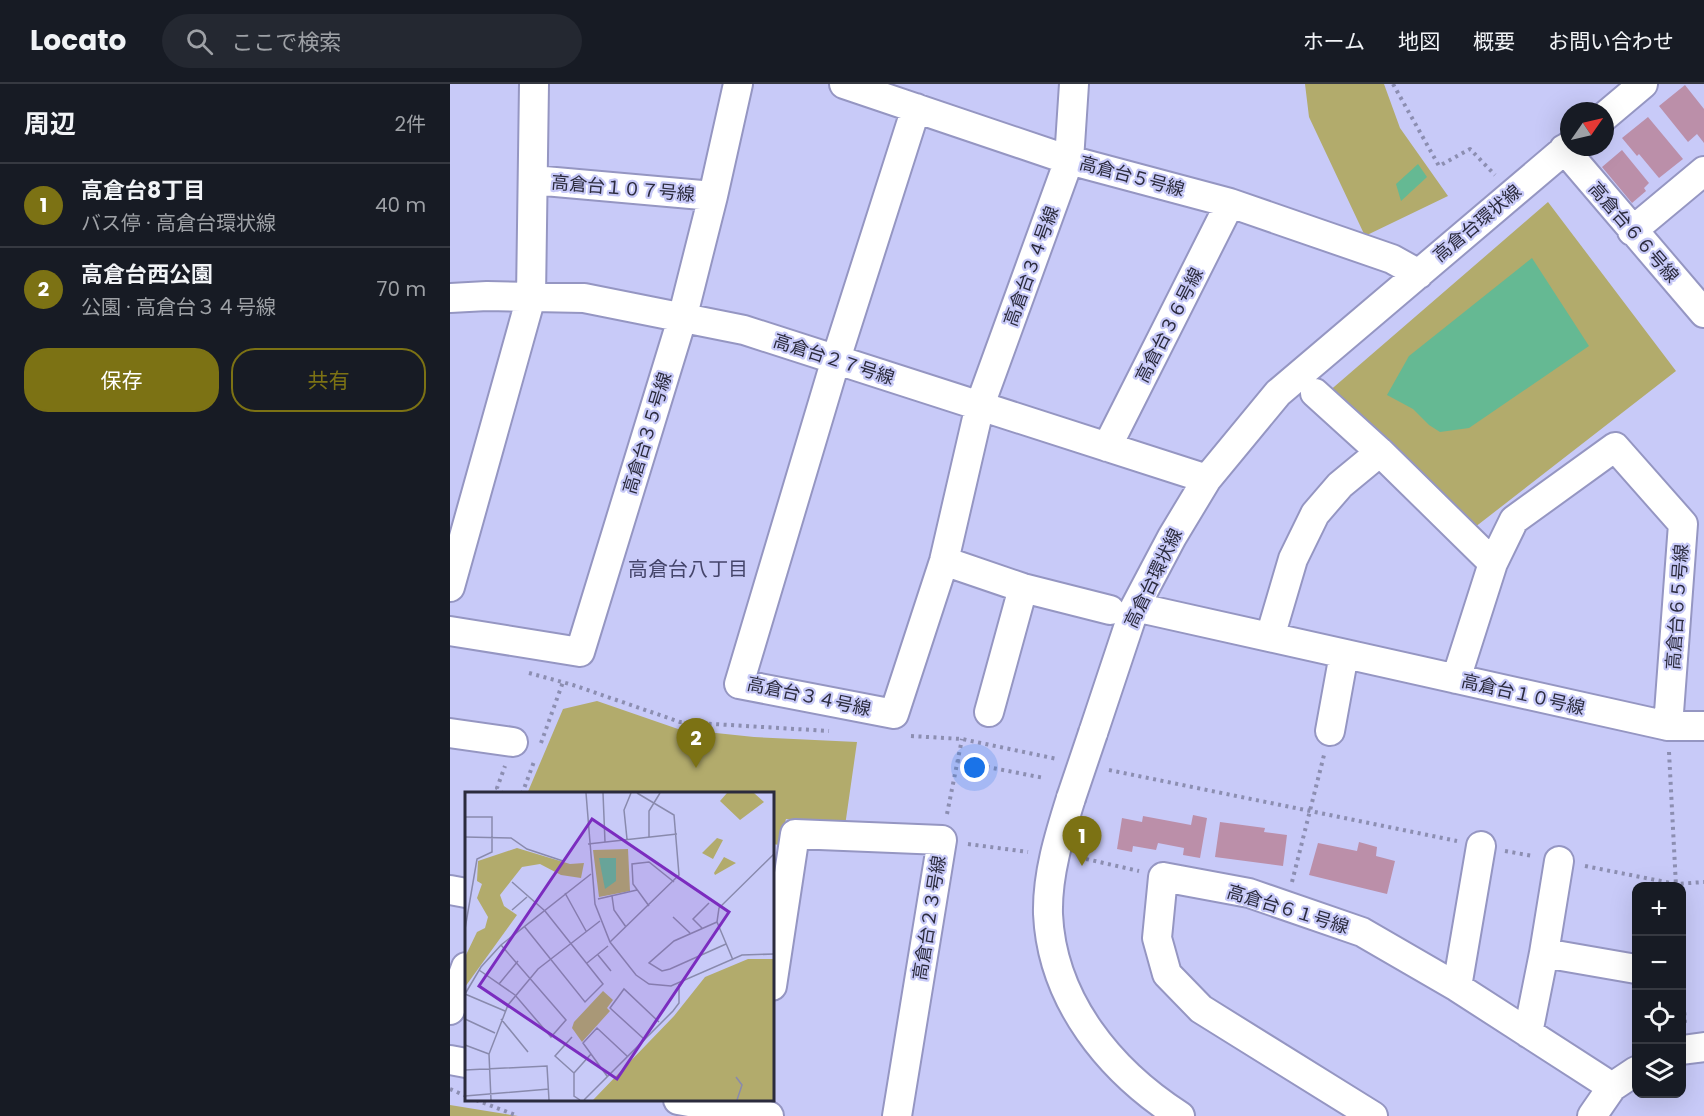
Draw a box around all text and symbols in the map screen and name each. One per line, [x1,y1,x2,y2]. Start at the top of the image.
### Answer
search box [162,14,582,68]
text: Locato [30,21,126,60]
icon: search [183,25,216,58]
text: ここで検索 [231,27,341,58]
text: ホーム [1303,27,1365,56]
text: 地図 [1398,27,1440,56]
text: 概要 [1473,27,1515,56]
text: お問い合わせ [1548,27,1674,56]
north arrow [1560,102,1614,156]
text: 周辺 [24,106,76,142]
text: 2件 [395,110,426,138]
street label: 高倉台５号線 [1077,150,1187,202]
street label: 高倉台１０７号線 [550,169,696,207]
text: 高倉台8丁目 [81,175,205,206]
street label: 高倉台６６号線 [1583,176,1685,288]
street label: 高倉台環状線 [1428,179,1526,267]
text: 1 [40,191,47,219]
text: 40 m [375,191,426,219]
street label: 高倉台３４号線 [998,203,1064,329]
text: バス停 · 高倉台環状線 [81,209,276,237]
text: 高倉台西公園 [81,259,213,290]
street label: 高倉台３６号線 [1129,263,1209,387]
text: 2 [38,275,49,303]
text: 70 m [377,275,426,303]
text: 公園 · 高倉台３４号線 [81,293,276,321]
street label: 高倉台２７号線 [770,328,898,390]
button: 保存 [24,348,219,412]
button: 共有 [231,348,426,412]
street label: 高倉台３５号線 [617,369,677,497]
street label: 高倉台環状線 [1118,524,1188,632]
street label: 高倉台６５号線 [1660,543,1694,671]
district label: 高倉台八丁目 [628,555,748,583]
street label: 高倉台１０号線 [1459,668,1587,720]
street label: 高倉台３４号線 [745,671,873,721]
pin: 2 [676,718,716,768]
your location [960,753,989,782]
inset map [465,792,774,1101]
pin: 1 [1062,816,1102,866]
street label: 高倉台２３号線 [907,854,951,982]
street label: 高倉台６１号線 [1224,879,1352,939]
map controls [1632,882,1686,1098]
button: + [1632,882,1686,936]
button: − [1632,936,1686,990]
button: locate [1632,990,1686,1044]
button: layers [1632,1044,1686,1098]

